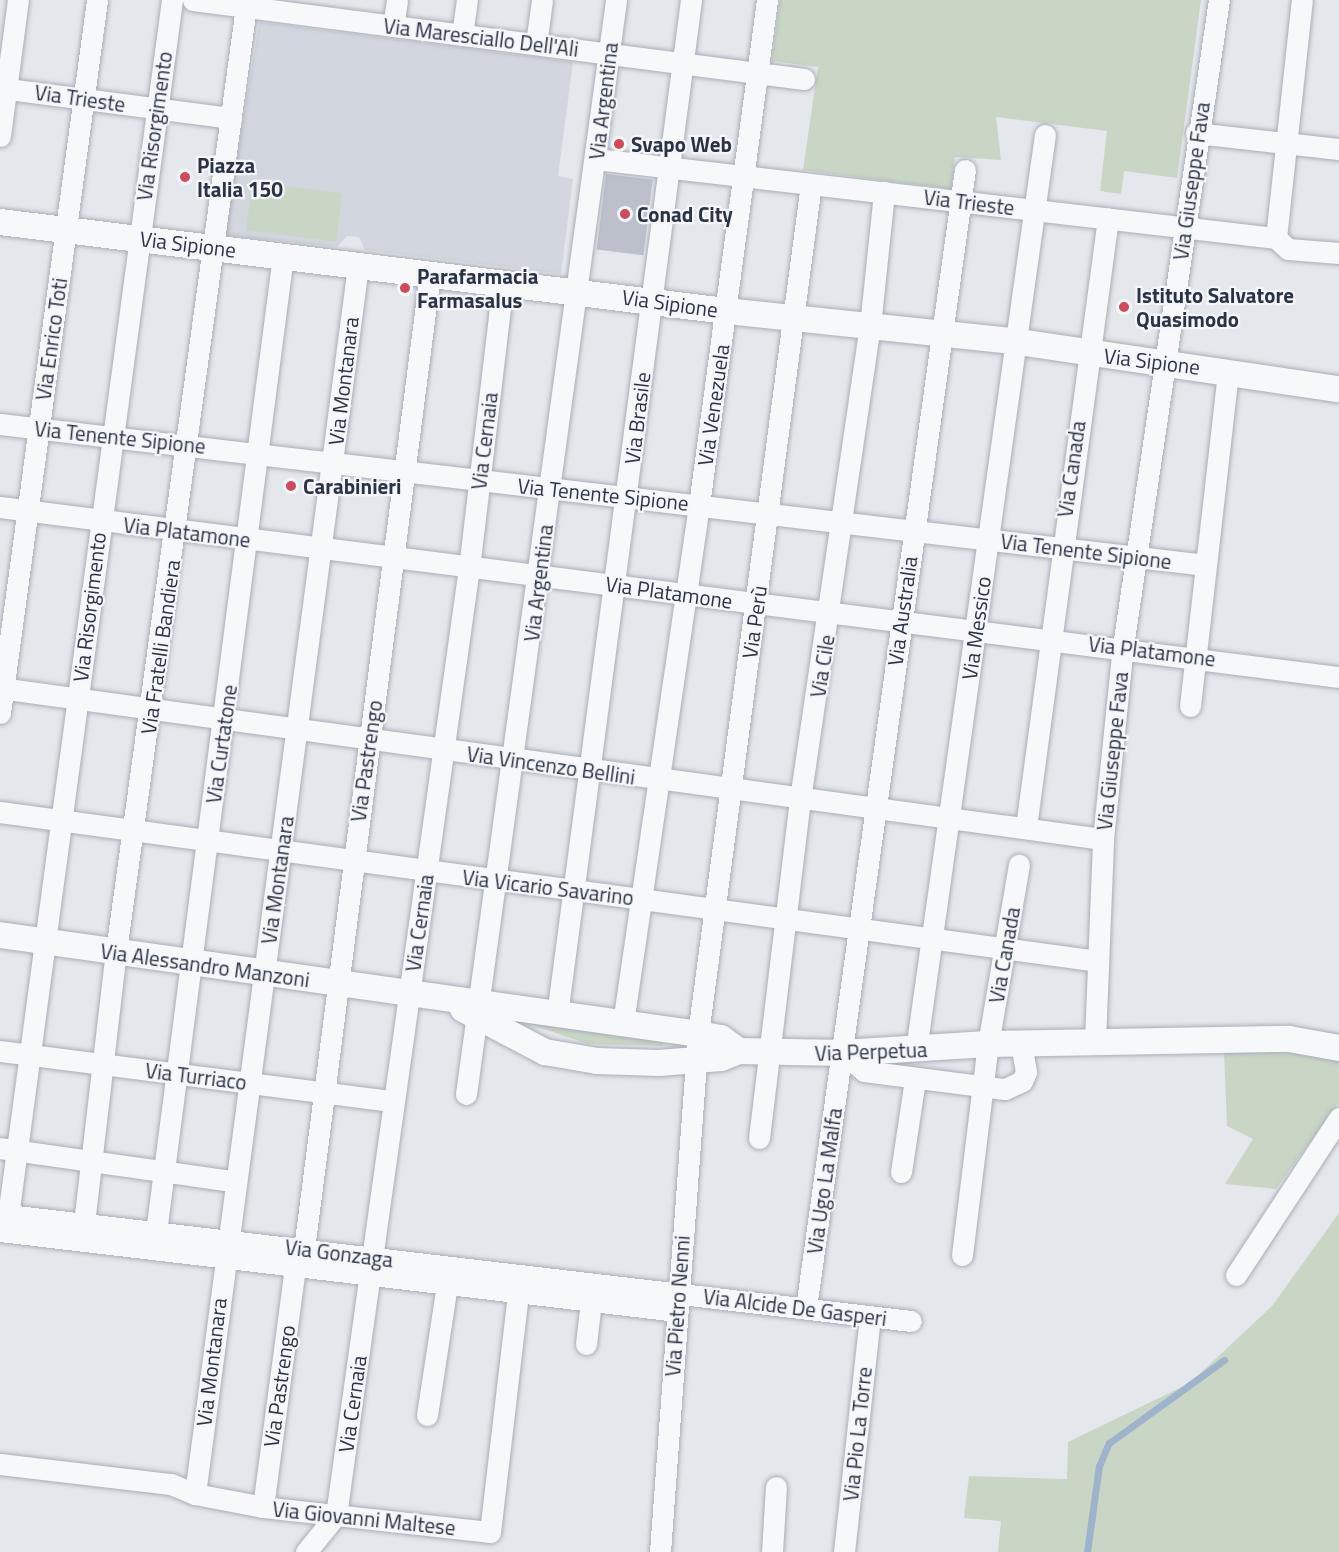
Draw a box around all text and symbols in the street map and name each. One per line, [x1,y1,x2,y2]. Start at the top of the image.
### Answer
street label: Via Maresciallo Dell'Ali [382,13,580,61]
street label: Via Argentina [583,41,623,161]
street label: Via Risorgimento [131,50,177,202]
street label: Via Trieste [33,79,127,117]
street label: Via Giuseppe Fava [1167,100,1215,262]
place label: Svapo Web [631,131,732,157]
marker: Svapo Web [612,137,626,151]
place label: Piazza Italia 150 [197,152,283,202]
marker: Piazza Italia 150 [178,170,192,184]
street label: Via Trieste [922,184,1016,220]
place label: Conad City [637,201,733,227]
marker: Conad City [618,207,632,221]
street label: Via Sipione [139,226,237,262]
place label: Parafarmacia Farmasalus [417,263,538,313]
street label: Via Enrico Toti [30,276,72,402]
marker: Parafarmacia Farmasalus [398,281,412,295]
place label: Istituto Salvatore Quasimodo [1136,282,1294,332]
street label: Via Sipione [620,284,720,322]
marker: Istituto Salvatore Quasimodo [1117,300,1131,314]
street label: Via Montanara [323,315,363,447]
street label: Via Venezuela [692,343,734,467]
street label: Via Sipione [1103,343,1201,379]
street label: Via Brasile [619,371,655,465]
street label: Via Cernaia [466,391,502,491]
street label: Via Tenente Sipione [33,415,207,459]
street label: Via Canada [1052,419,1090,519]
street label: Via Tenente Sipione [516,472,690,516]
place label: Carabinieri [303,473,401,499]
marker: Carabinieri [284,479,298,493]
street label: Via Platamone [122,512,252,552]
street label: Via Argentina [518,523,558,643]
street label: Via Tenente Sipione [999,528,1173,574]
street label: Via Risorgimento [67,531,111,683]
street label: Via Australia [882,555,922,667]
street label: Via Fratelli Bandiera [135,558,185,736]
street label: Via Platamone [604,571,734,613]
street label: Via Messico [956,575,996,681]
street label: Via Perù [736,584,772,660]
street label: Via Platamone [1087,631,1217,671]
street label: Via Cile [805,633,839,699]
street label: Via Giuseppe Fava [1091,670,1133,832]
street label: Via Curtatone [200,683,242,805]
street label: Via Pastrengo [345,698,387,824]
street label: Via Vincenzo Bellini [465,741,637,789]
street label: Via Montanara [256,814,298,946]
street label: Via Vicario Savarino [461,864,635,910]
street label: Via Cernaia [400,873,438,973]
street label: Via Canada [983,905,1025,1005]
street label: Via Alessandro Manzoni [99,938,311,992]
street label: Via Perpetua [814,1036,928,1066]
street label: Via Turriaco [144,1057,248,1095]
street label: Via Ugo La Malfa [801,1106,847,1256]
street label: Via Gonzaga [284,1234,394,1272]
street label: Via Pietro Nenni [659,1235,695,1377]
street label: Via Alcide De Gasperi [702,1283,888,1331]
street label: Via Montanara [191,1296,231,1428]
street label: Via Pastrengo [258,1323,300,1449]
street label: Via Cernaia [333,1354,371,1454]
street label: Via Pio La Torre [837,1366,877,1502]
street label: Via Giovanni Maltese [271,1496,457,1540]

